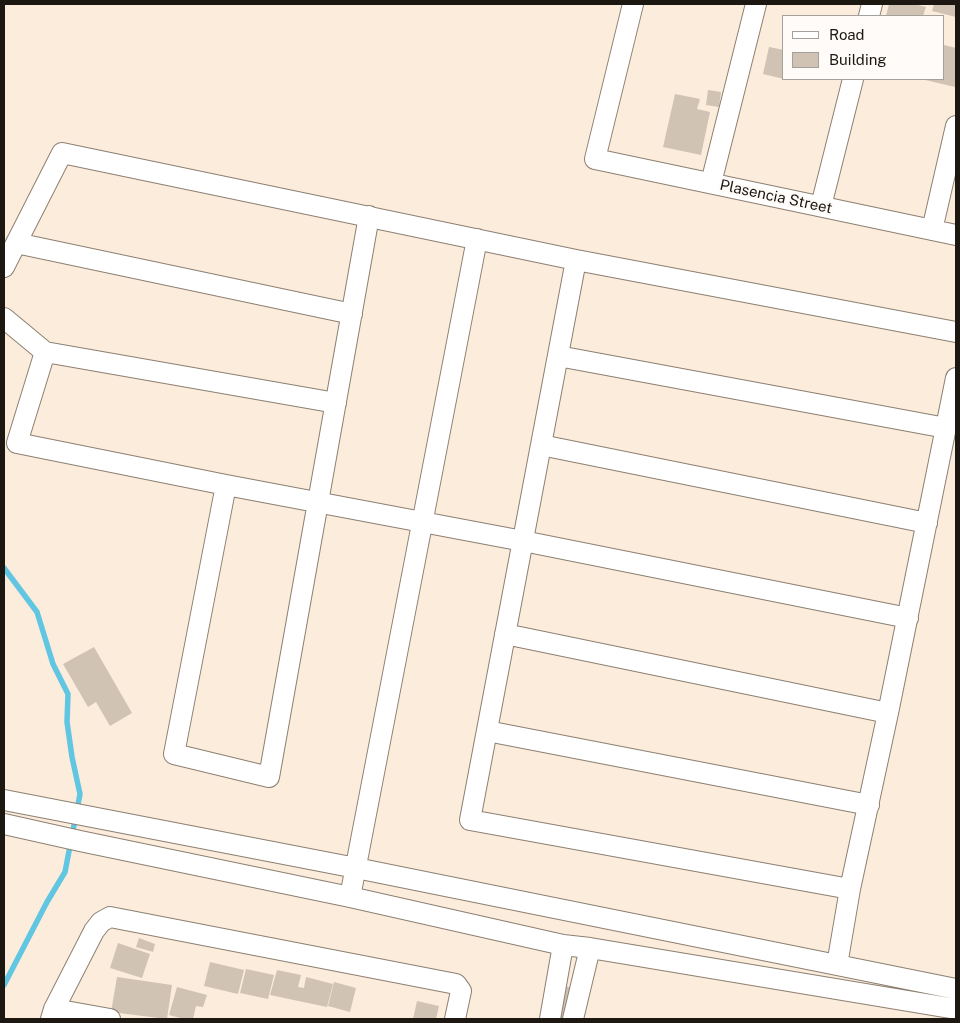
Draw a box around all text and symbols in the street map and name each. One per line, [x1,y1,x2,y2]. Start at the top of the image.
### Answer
legend [782,15,945,80]
text: Road [829,26,865,43]
text: Building [829,51,887,68]
street label: Plasencia Street [718,176,834,218]

